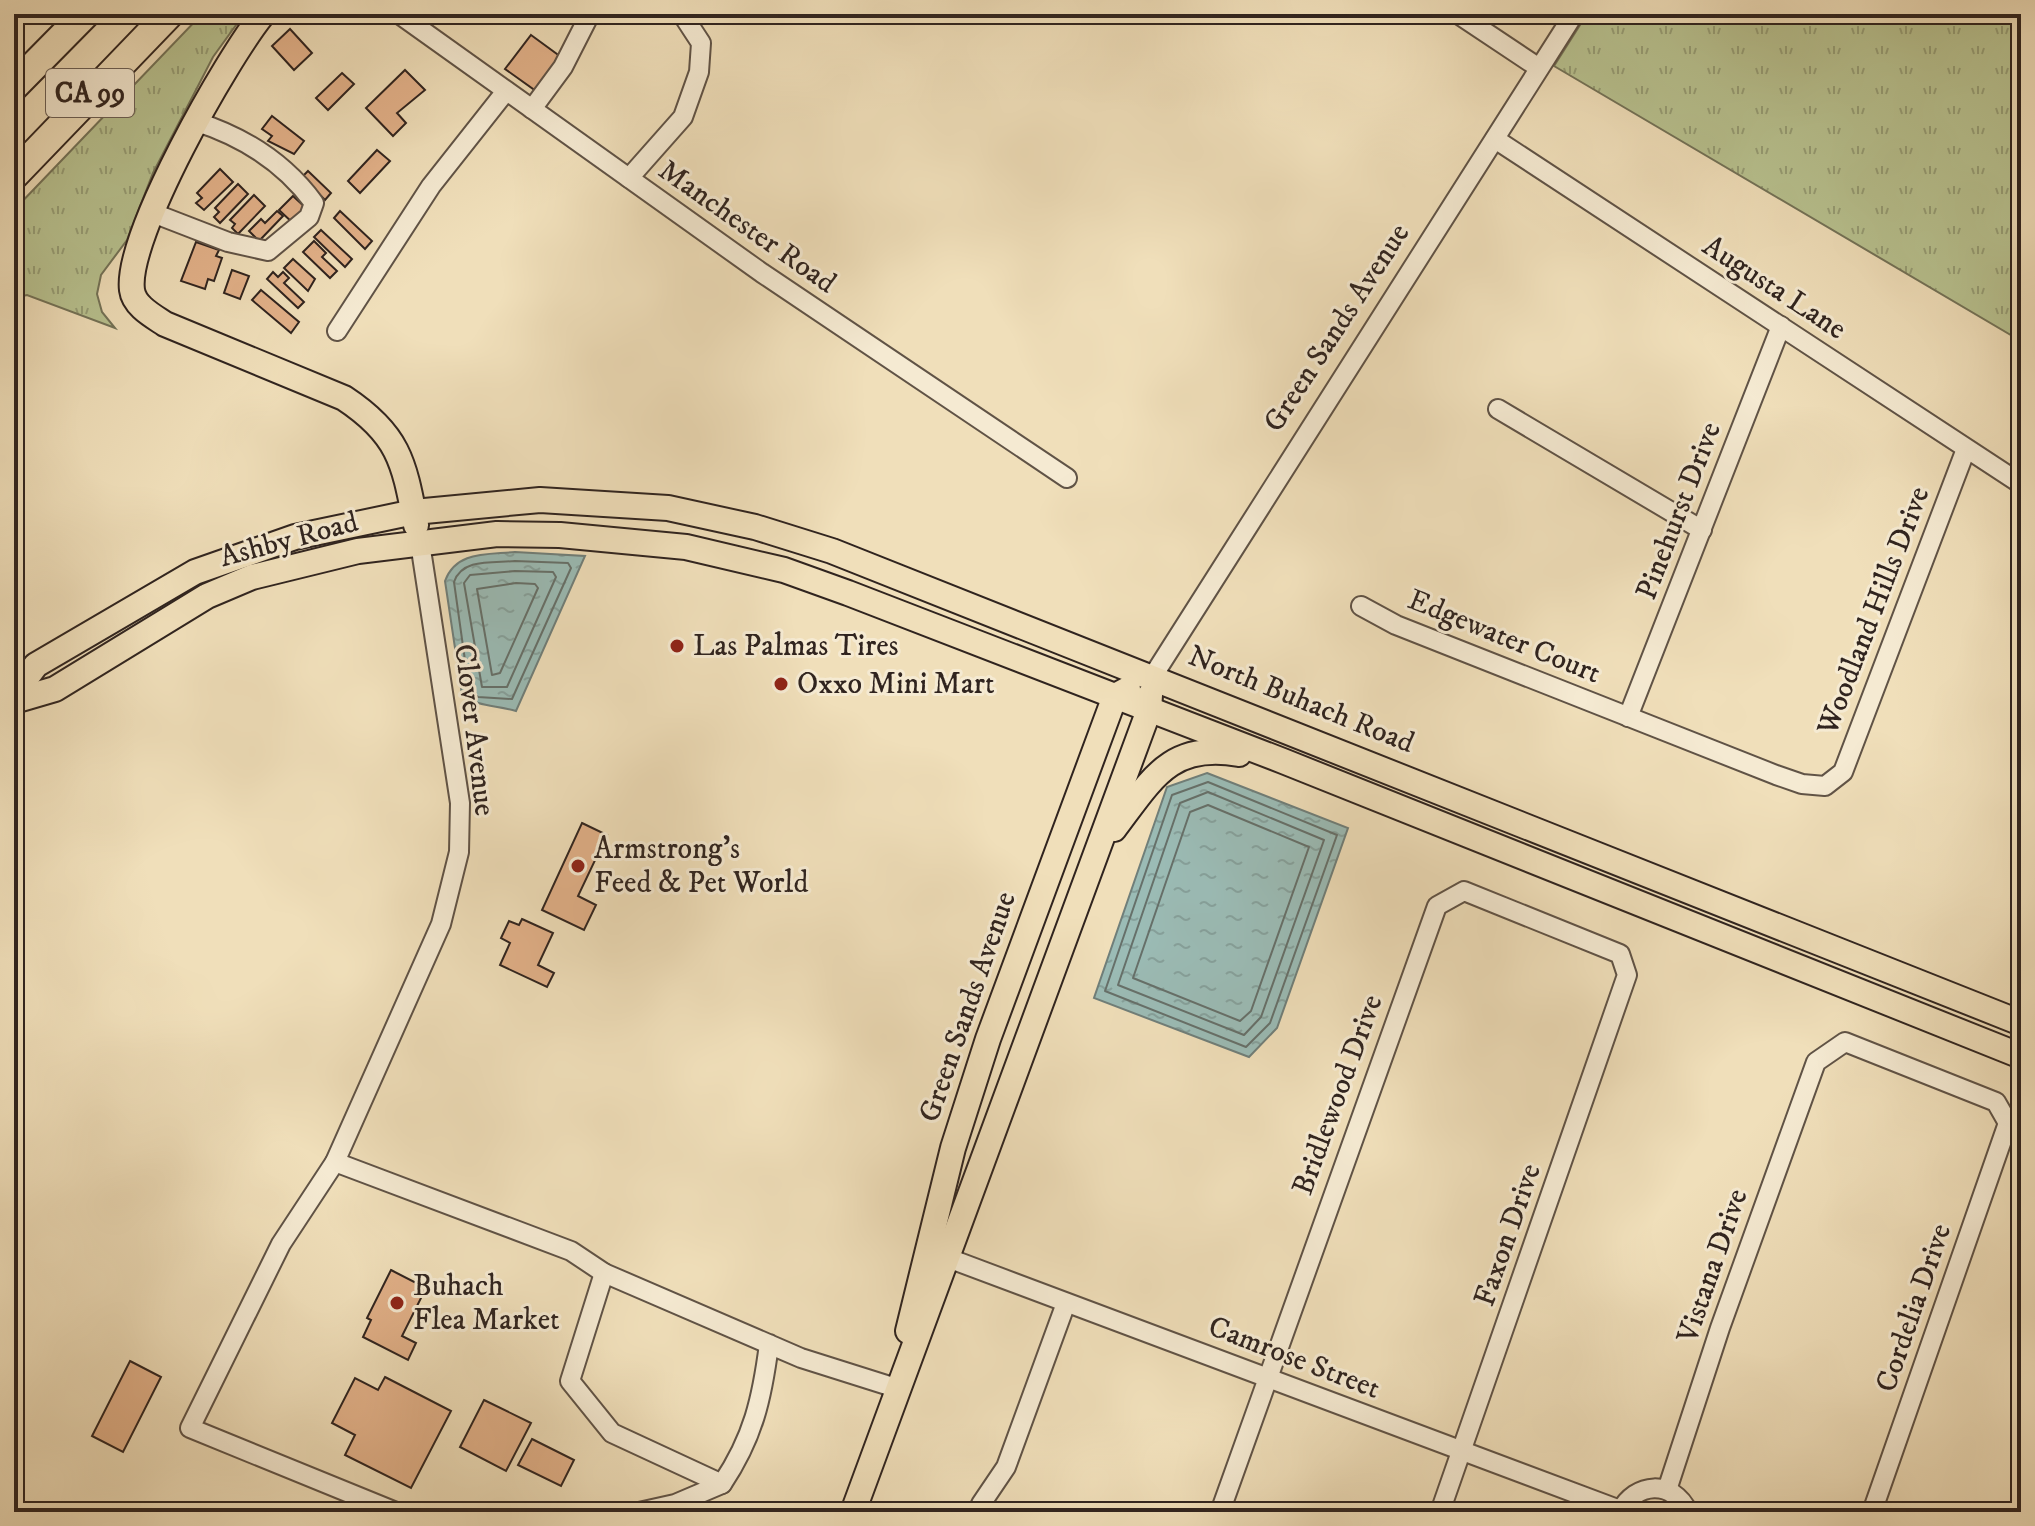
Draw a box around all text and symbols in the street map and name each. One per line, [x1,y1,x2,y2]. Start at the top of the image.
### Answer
road number: CA 99 [46,69,134,117]
street label: Manchester Road [651,152,843,302]
street label: Green Sands Avenue [1256,217,1418,439]
street label: Augusta Lane [1695,228,1853,348]
street label: Pinehurst Drive [1628,417,1730,605]
street label: Woodland Hills Drive [1809,482,1938,741]
street label: Ashby Road [216,504,362,576]
street label: Edgewater Court [1402,582,1606,692]
place label: Las Palmas Tires [693,628,899,665]
marker: Las Palmas Tires [668,637,686,655]
street label: North Buhach Road [1183,638,1419,762]
street label: Clover Avenue [445,642,503,818]
place label: Oxxo Mini Mart [797,666,995,703]
marker: Oxxo Mini Mart [772,675,790,693]
place label: Armstrong's Feed & Pet World [594,831,808,902]
marker: Armstrong's Feed & Pet World [569,857,587,875]
street label: Green Sands Avenue [911,887,1025,1127]
street label: Bridlewood Drive [1285,990,1391,1200]
street label: Faxon Drive [1466,1159,1550,1311]
street label: Vistana Drive [1669,1184,1757,1349]
street label: Cordelia Drive [1868,1219,1960,1397]
place label: Buhach Flea Market [413,1268,560,1339]
marker: Buhach Flea Market [388,1294,406,1312]
street label: Camrose Street [1203,1308,1385,1408]

